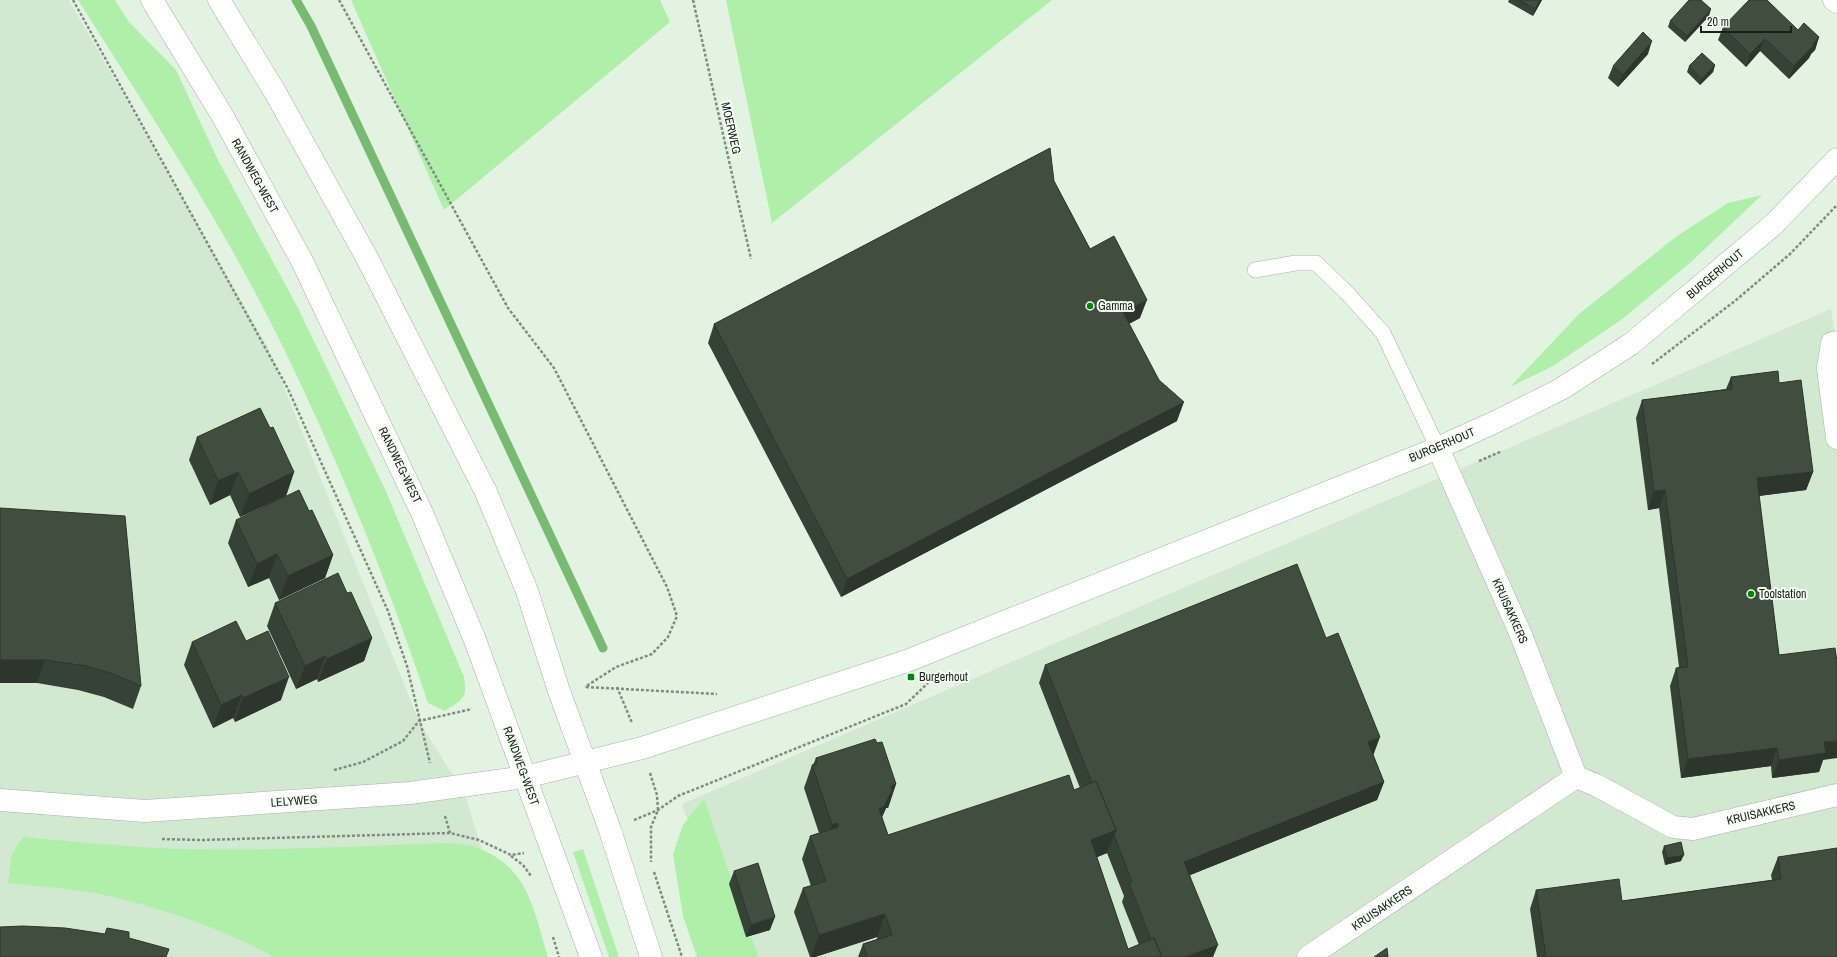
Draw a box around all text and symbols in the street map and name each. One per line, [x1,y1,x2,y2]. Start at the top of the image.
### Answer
scale bar [1701,8,1791,34]
text: 20 m [1707,14,1729,30]
street label: MOERWEG [717,100,745,156]
street label: RANDWEG-WEST [228,136,282,216]
street label: BURGERHOUT [1683,245,1747,303]
place label: Gamma [1098,298,1134,314]
marker: Gamma [1085,301,1095,311]
street label: RANDWEG-WEST [375,424,425,506]
street label: BURGERHOUT [1407,424,1477,466]
street label: KRUISAKKERS [1488,576,1532,647]
place label: Toolstation [1759,586,1807,602]
marker: Toolstation [1746,589,1756,599]
place label: Burgerhout [919,669,968,685]
marker: Burgerhout [906,672,916,682]
street label: RANDWEG-WEST [499,724,543,808]
street label: LELYWEG [270,791,318,811]
street label: KRUISAKKERS [1725,797,1797,829]
street label: KRUISAKKERS [1349,882,1416,934]

